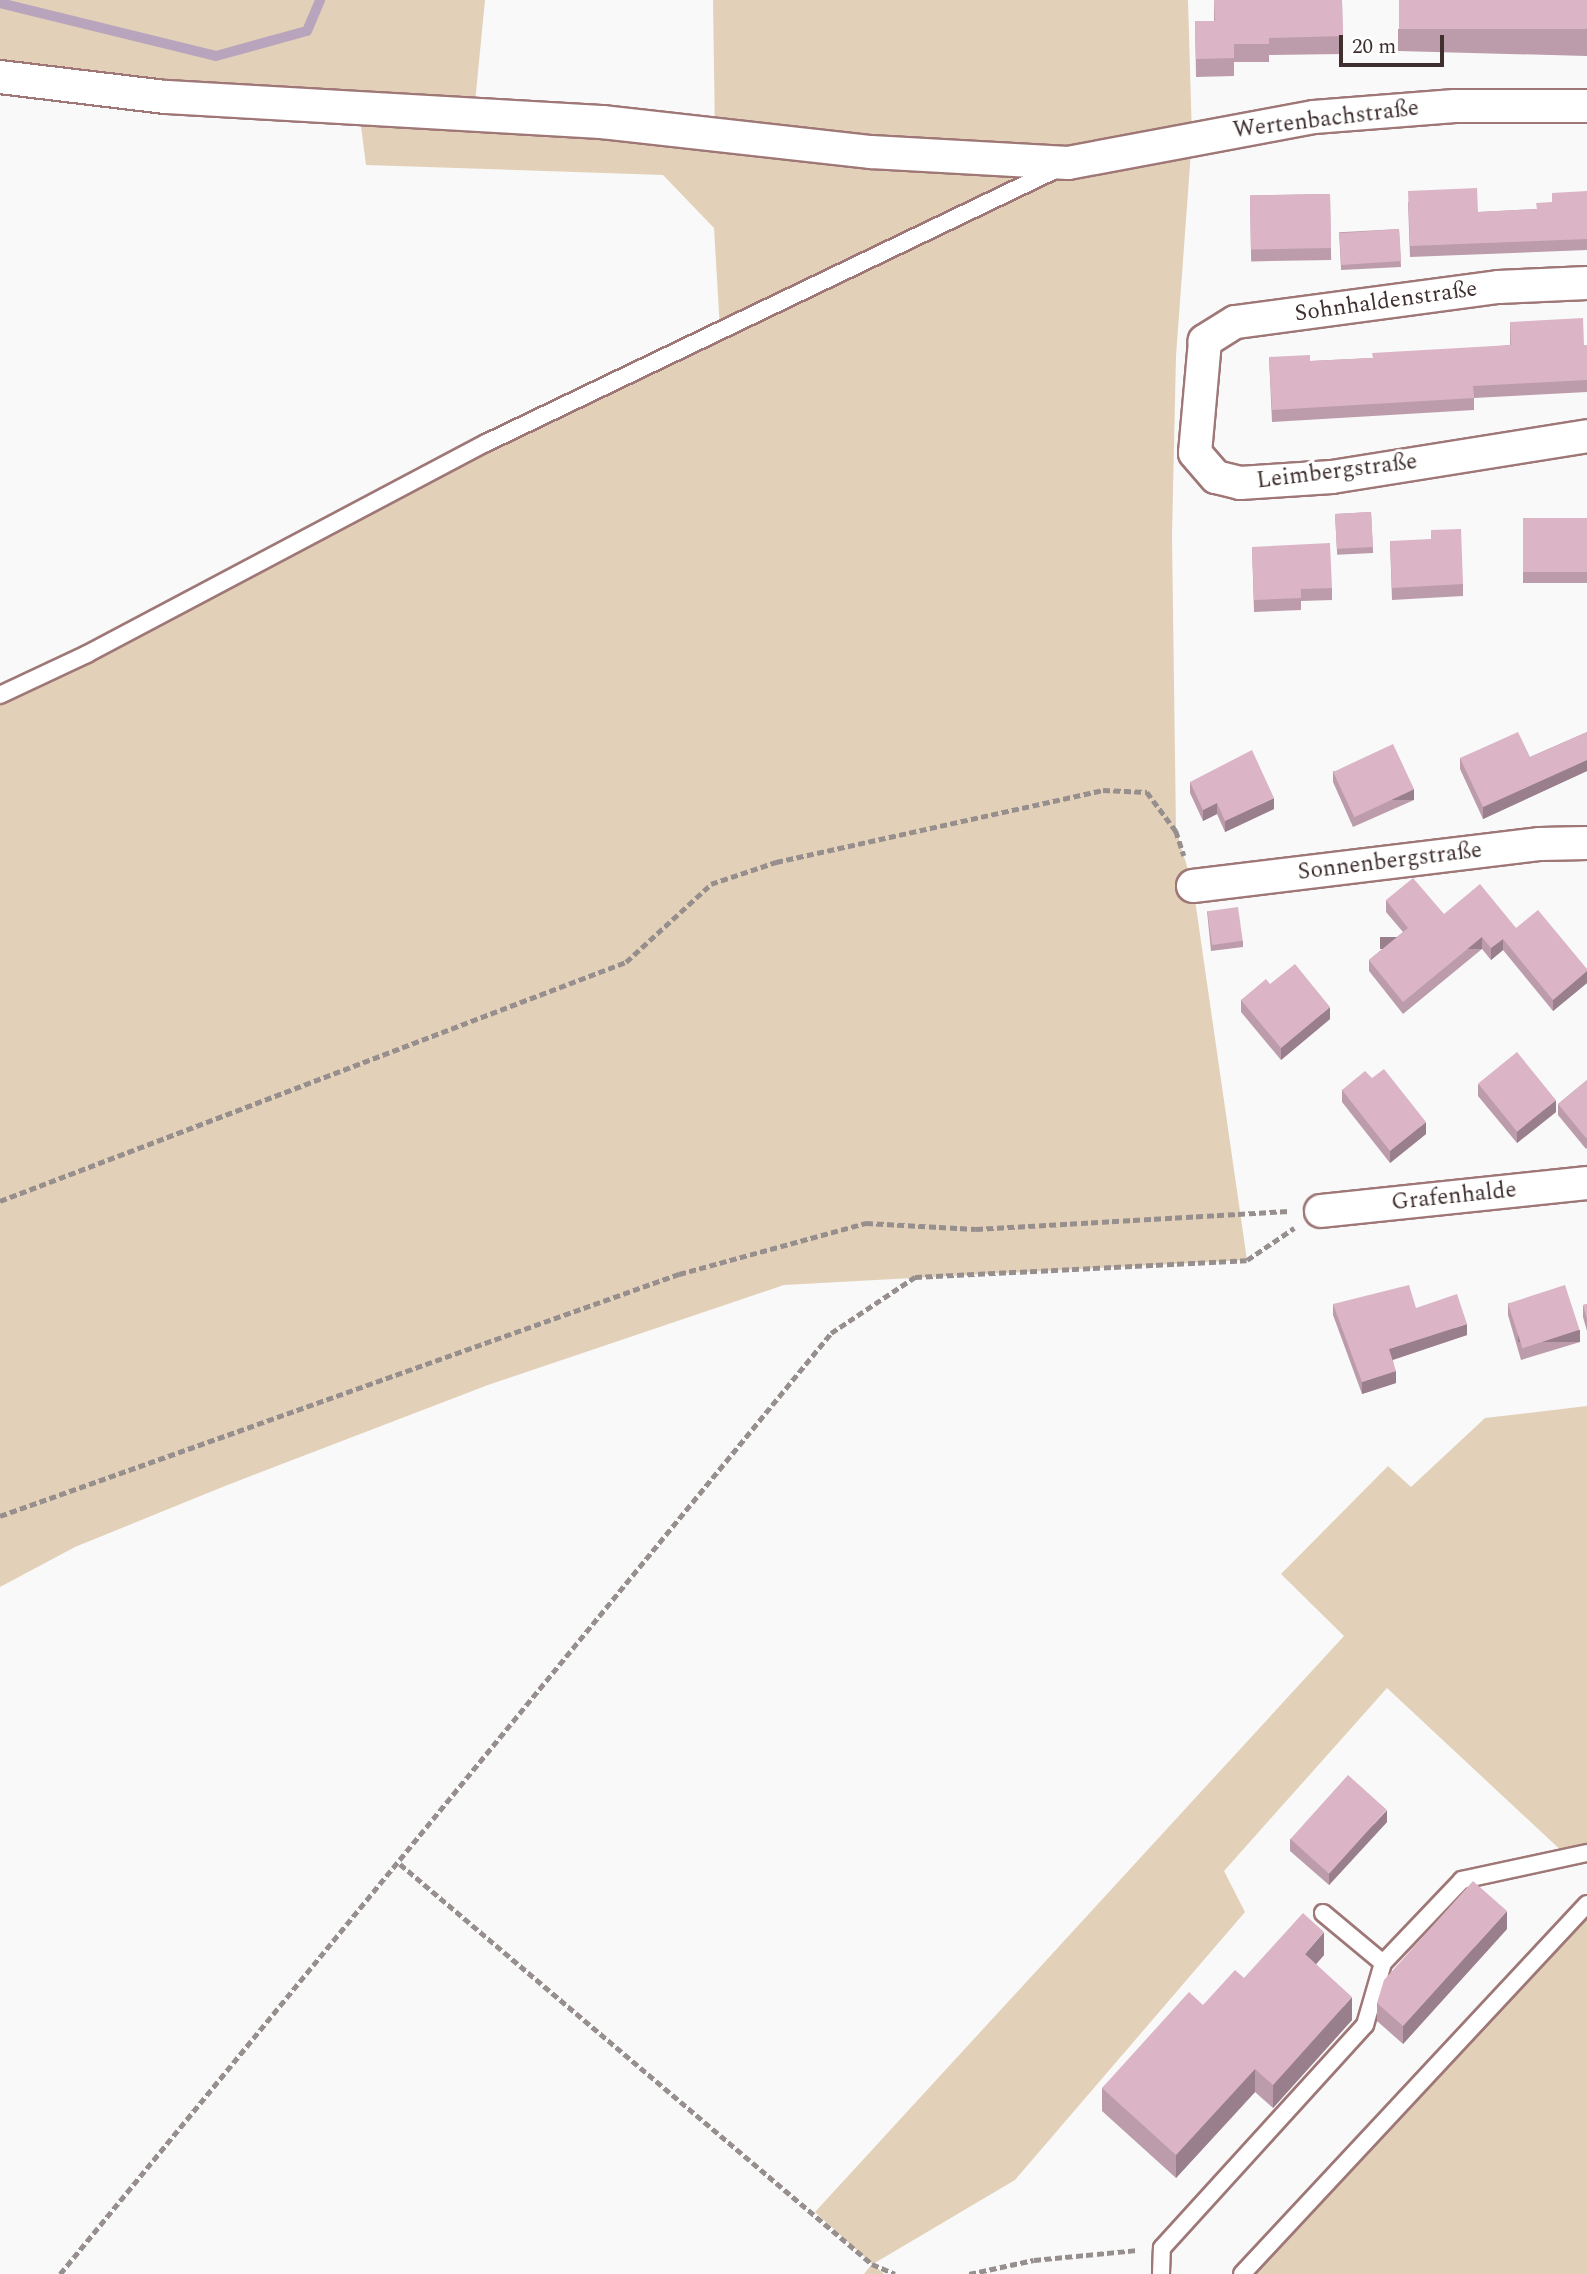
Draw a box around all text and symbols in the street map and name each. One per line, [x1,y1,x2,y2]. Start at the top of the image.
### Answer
scale bar [1342,21,1447,65]
text: 20 m [1352,31,1396,63]
street label: Wertenbachstraße [1231,95,1421,145]
street label: Sohnhaldenstraße [1293,276,1479,328]
street label: Leimbergstraße [1255,448,1419,496]
street label: Sonnenbergstraße [1296,837,1484,887]
street label: Grafenhalde [1390,1177,1518,1217]

